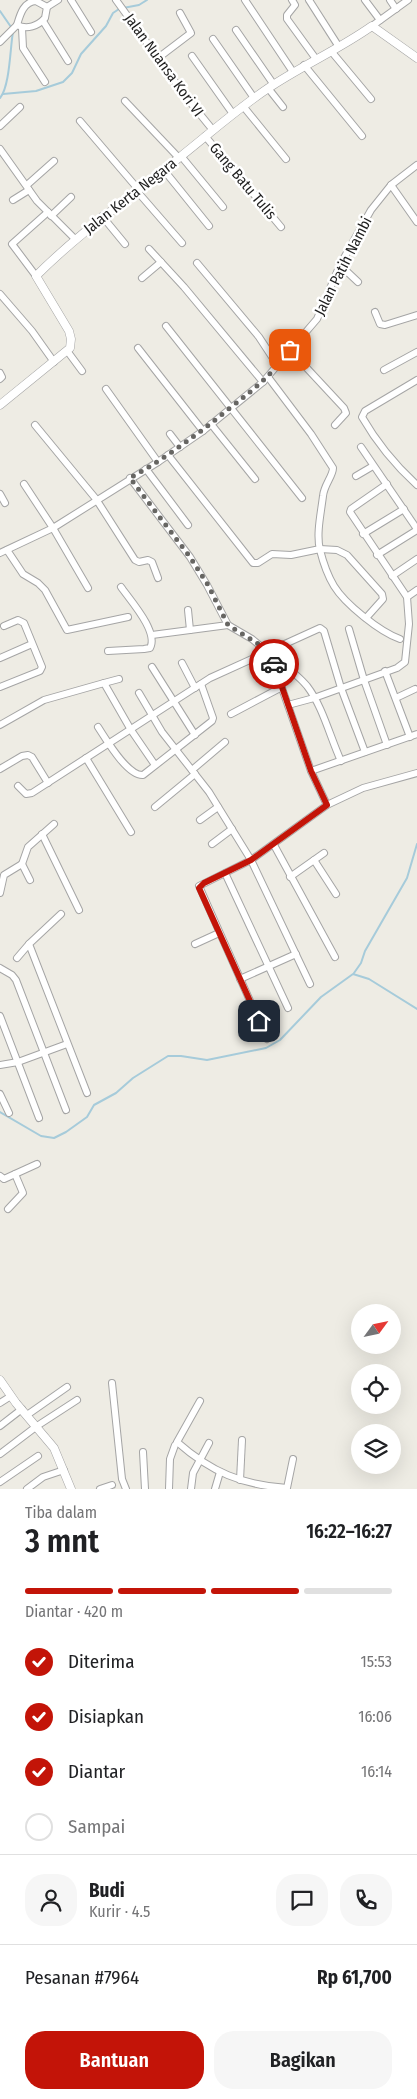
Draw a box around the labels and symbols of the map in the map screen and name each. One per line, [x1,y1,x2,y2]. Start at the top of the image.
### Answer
street label: Jalan Nuansa Kori VI [121,10,207,120]
street label: Gang Batu Tulis [206,139,280,223]
street label: Jalan Kerta Negara [80,154,180,238]
street label: Jalan Patih Nambi [310,214,376,318]
pin [269,329,311,371]
courier [249,639,299,689]
pin [238,1000,280,1042]
north arrow [351,1304,401,1354]

